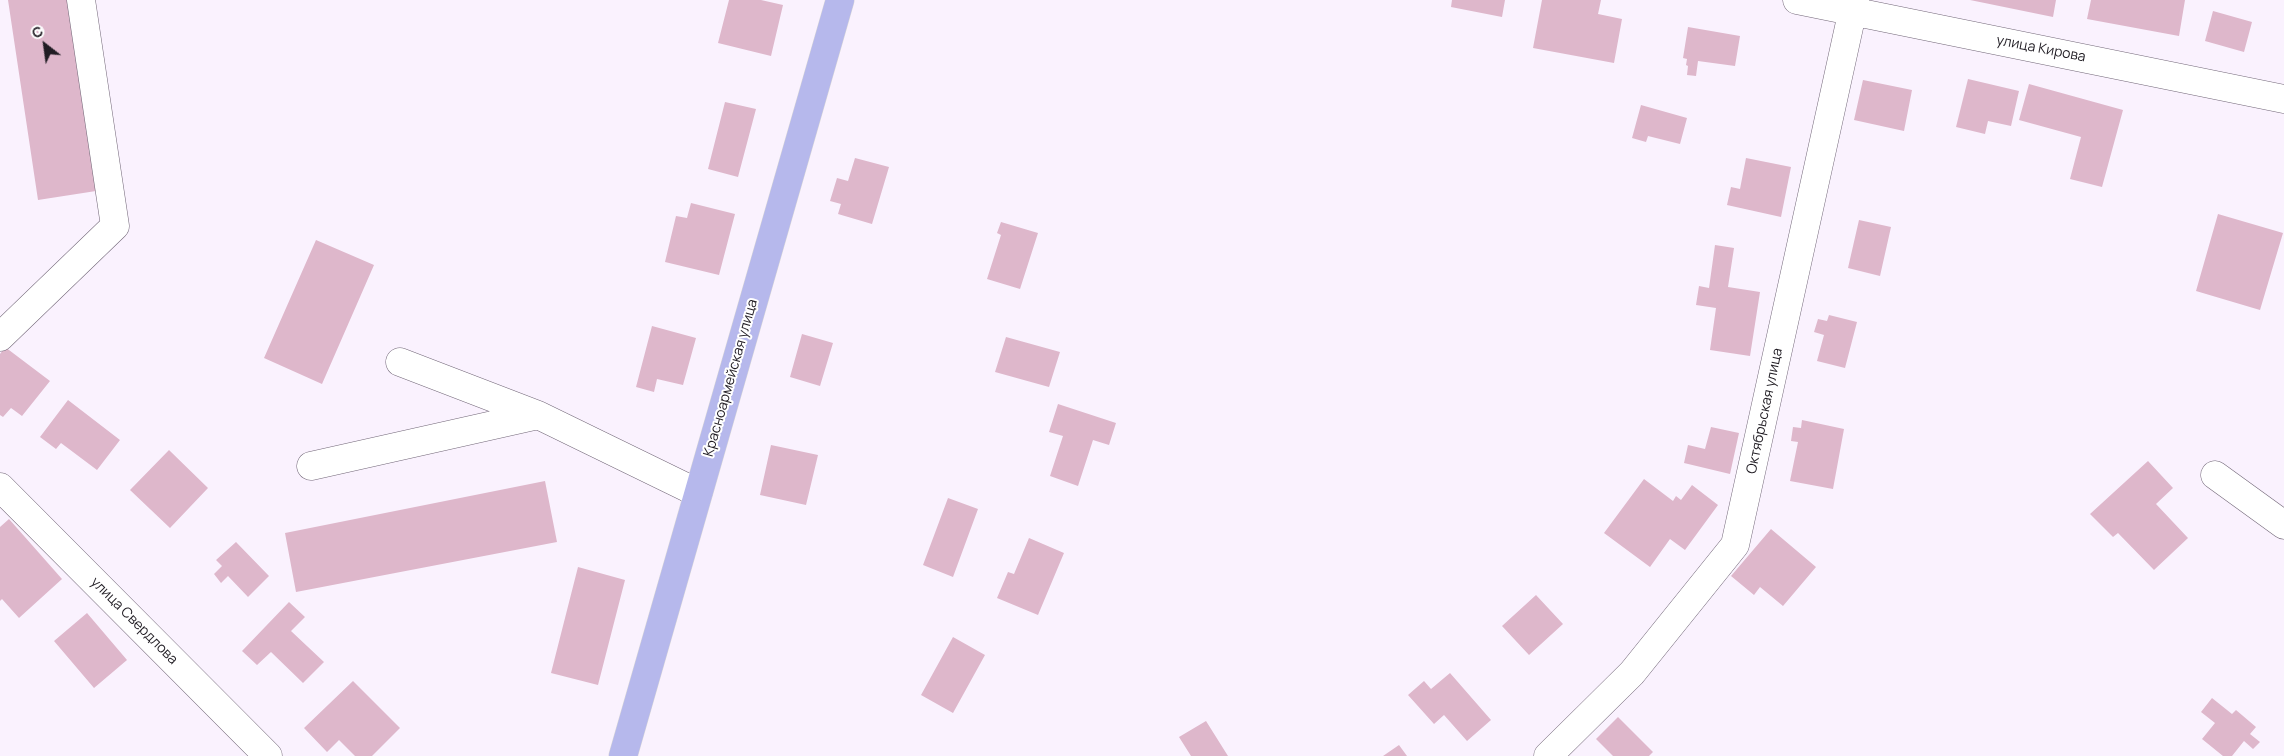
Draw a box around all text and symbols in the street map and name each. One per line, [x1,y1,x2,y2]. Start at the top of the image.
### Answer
north arrow [20,20,70,70]
text: С [28,21,46,42]
street label: улица Кирова [1995,32,2087,66]
street label: Красноармейская улица [700,297,762,459]
street label: Октябрьская улица [1743,347,1787,475]
street label: улица Свердлова [87,574,181,668]

